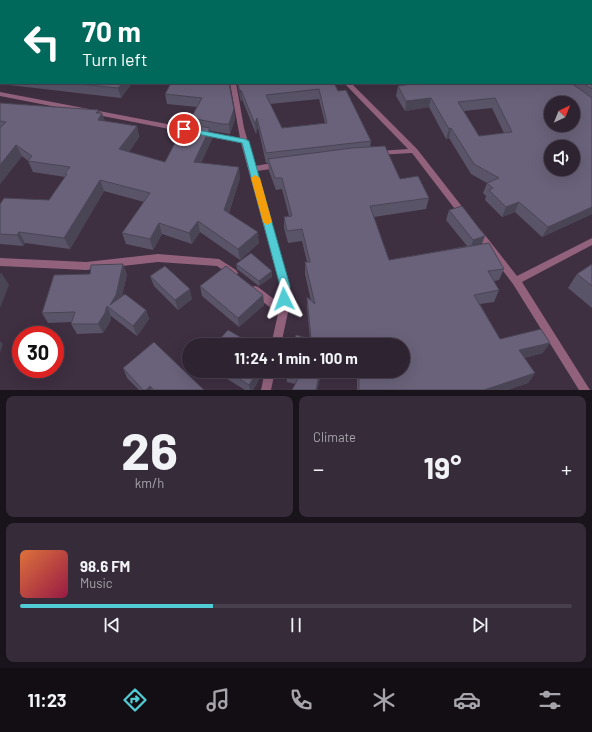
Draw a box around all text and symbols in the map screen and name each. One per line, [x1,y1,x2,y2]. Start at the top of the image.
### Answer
text: 70 m [82,14,141,48]
icon: left [16,16,68,68]
text: Turn left [82,48,148,70]
north arrow [544,96,580,132]
map controls [544,96,580,176]
pin [167,112,201,146]
icon: arrive [173,118,195,140]
button: sound [544,140,580,176]
position arrow [263,278,305,320]
speed limit sign: 30 [12,326,64,378]
text: 11:24 · 1 min · 100 m [234,349,358,367]
text: 26 [121,418,178,480]
text: Climate [313,429,356,445]
text: 19° [424,449,461,485]
text: − [313,455,324,481]
text: + [561,455,572,481]
text: km/h [135,475,164,491]
text: 98.6 FM [80,557,130,575]
text: Music [80,575,113,591]
icon: previous [101,614,123,636]
icon: pause [285,614,307,636]
icon: next [469,614,491,636]
icon: directions [121,686,149,714]
icon: music [204,686,232,714]
icon: phone [287,686,315,714]
icon: climate [370,686,398,714]
icon: car [453,686,481,714]
icon: filters [536,686,564,714]
text: 11:23 [28,689,66,711]

